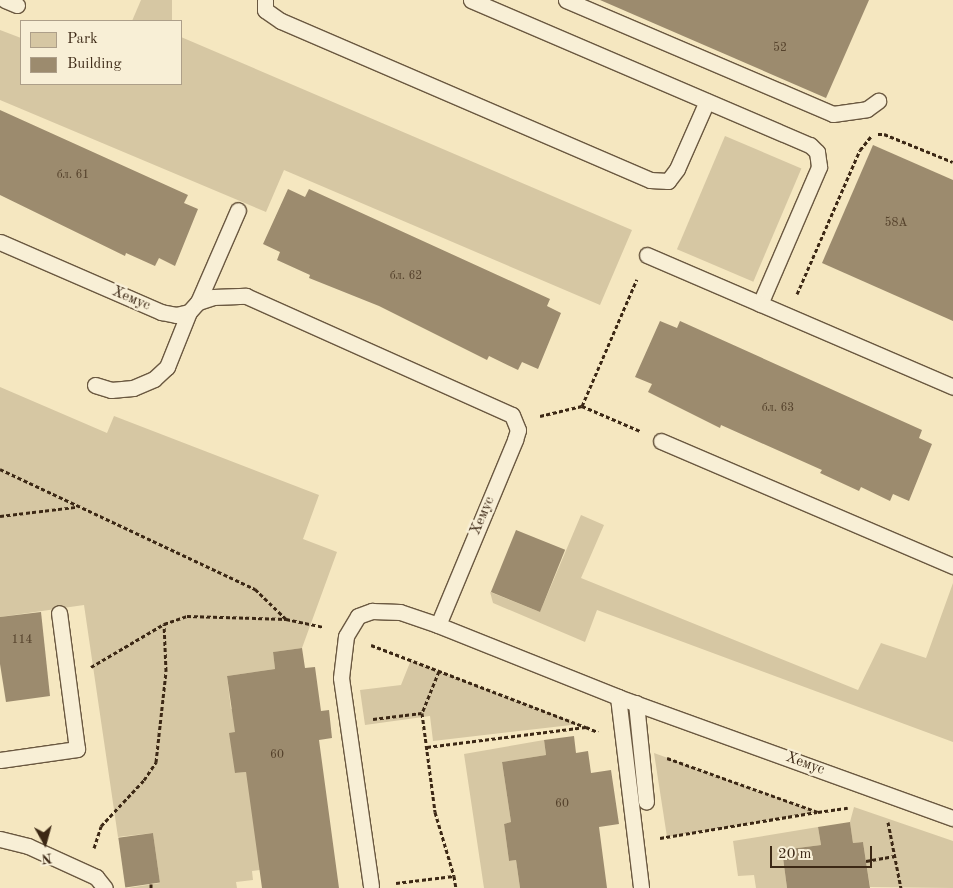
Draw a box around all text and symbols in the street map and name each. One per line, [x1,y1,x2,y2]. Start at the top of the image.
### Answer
legend [20,20,182,85]
text: Park [67,32,98,47]
house number: 52 [773,42,787,56]
text: Building [67,57,122,72]
house number: бл. 61 [57,169,89,183]
house number: 58A [884,217,908,231]
house number: бл. 62 [390,270,422,284]
street label: Хемус [109,283,153,315]
house number: бл. 63 [762,402,794,416]
street label: Хемус [467,494,499,538]
house number: 114 [12,634,32,648]
house number: 60 [270,749,284,763]
street label: Хемус [783,749,827,779]
house number: 60 [555,798,569,812]
north arrow [20,818,70,868]
scale bar [773,836,876,868]
text: 20 m [778,847,812,862]
text: N [41,850,53,865]

